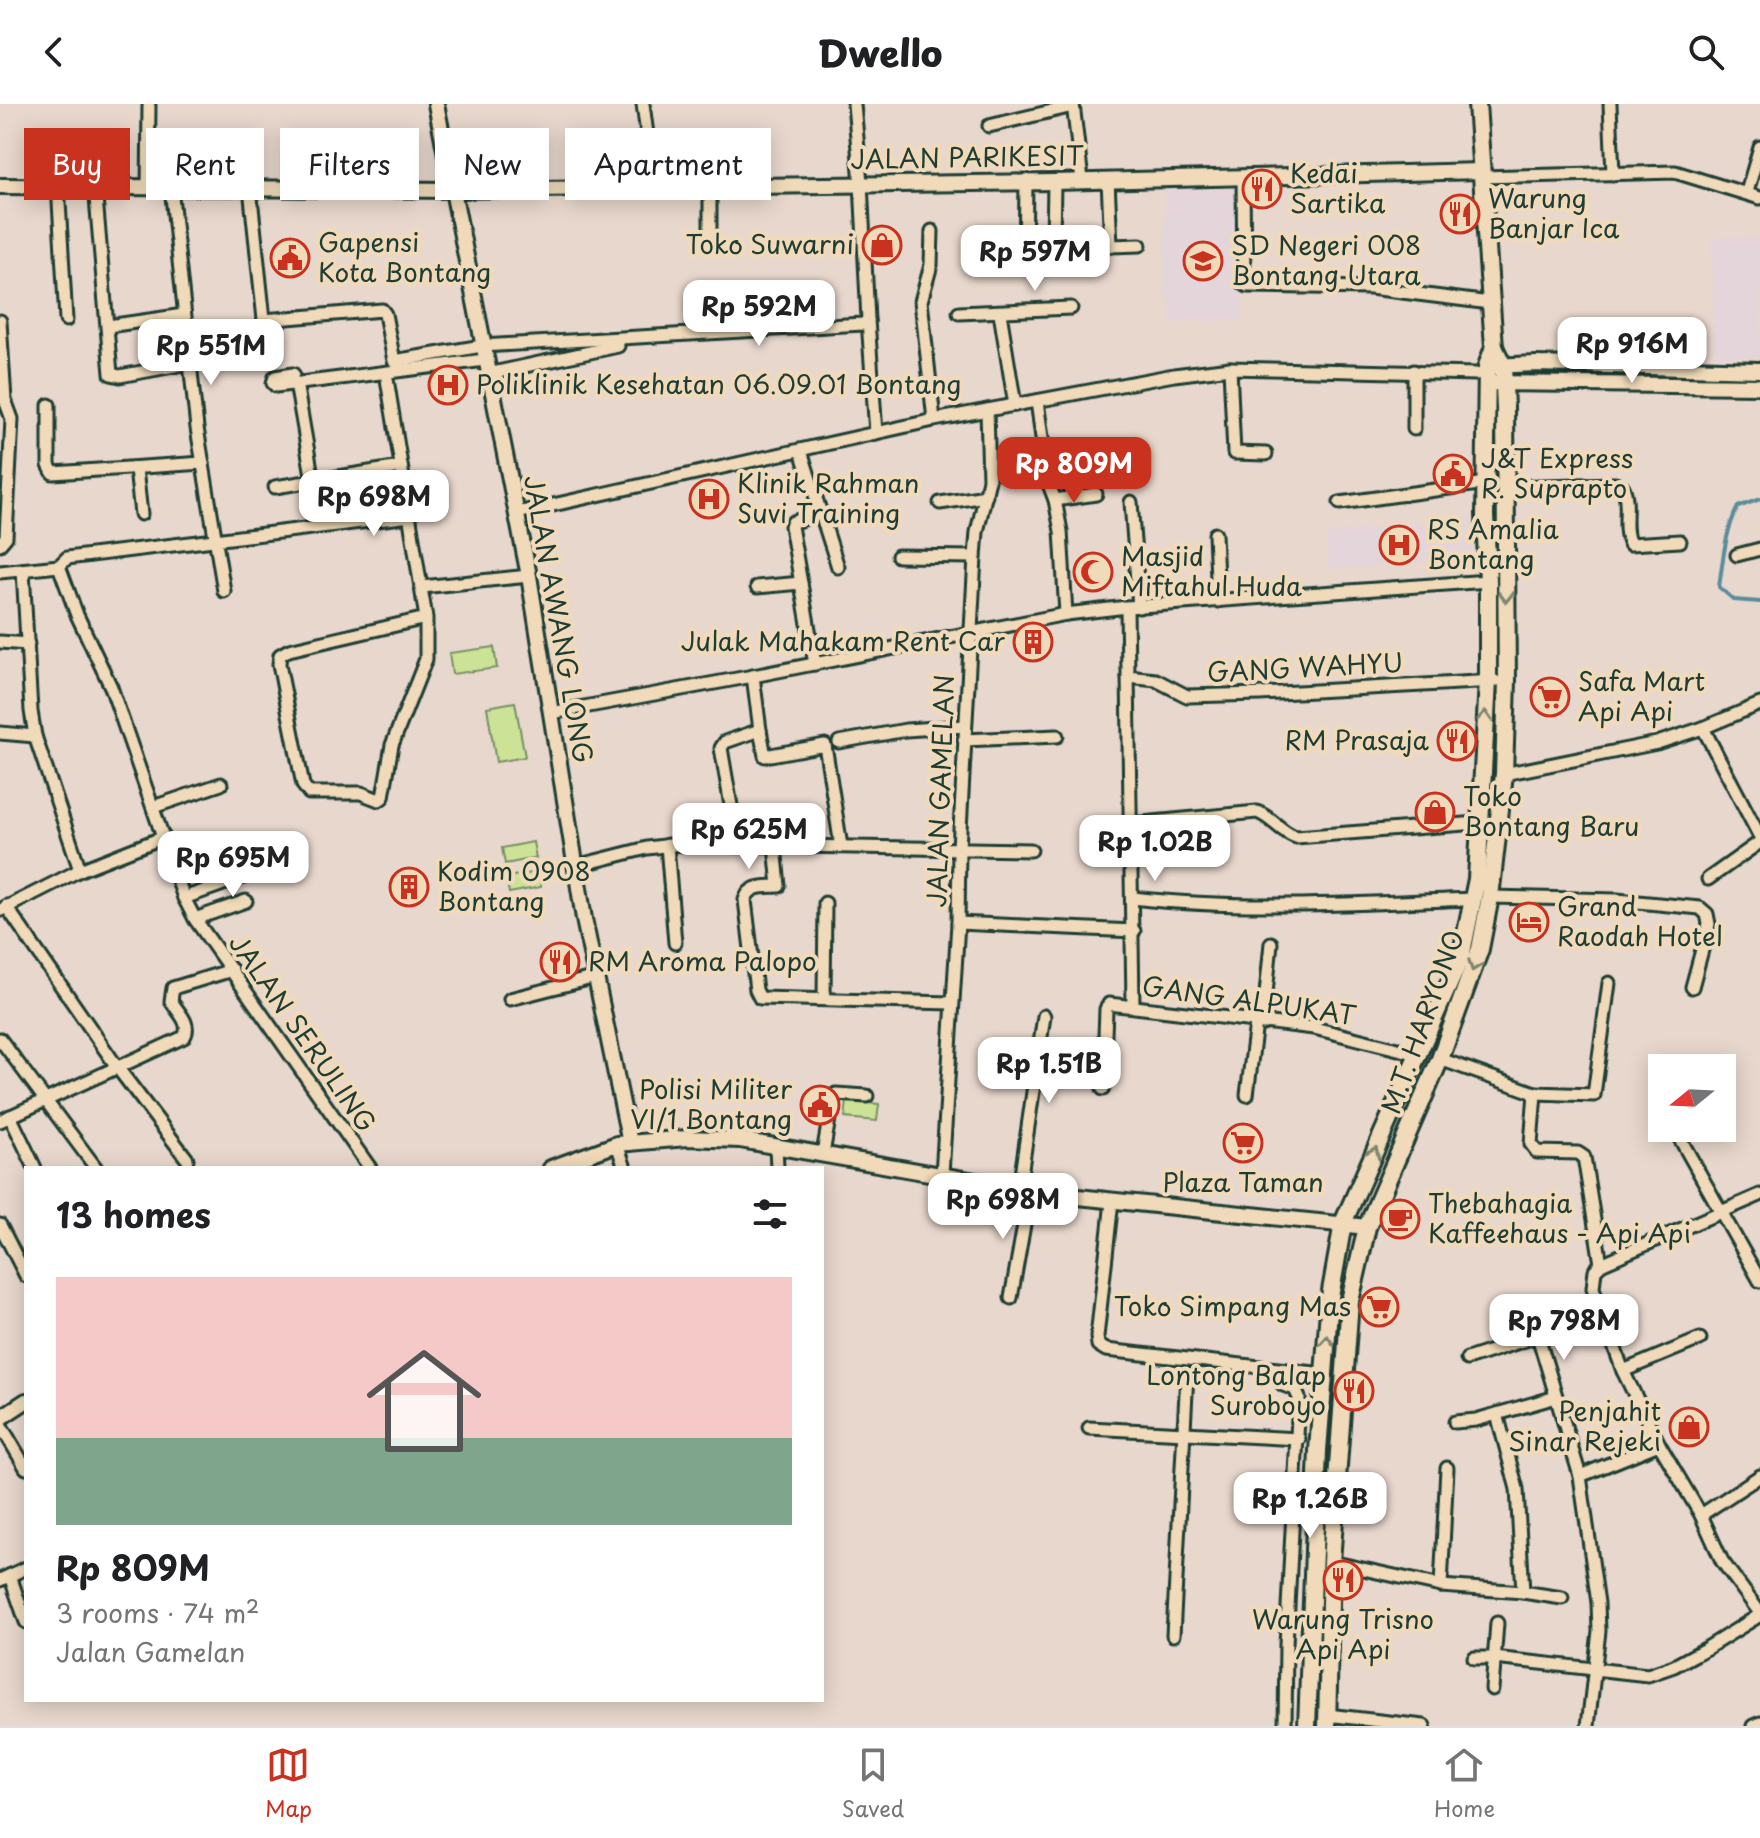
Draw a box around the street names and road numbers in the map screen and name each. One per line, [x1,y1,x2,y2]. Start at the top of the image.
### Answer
street label: JALAN PARIKESIT [850,135,1084,178]
street label: JALAN AWANG LONG [515,472,604,766]
street label: GANG WAHYU [1206,642,1404,691]
street label: JALAN GAMELAN [916,674,963,908]
street label: M.T. HARYONO [1370,924,1473,1119]
street label: JALAN SERULING [220,925,386,1139]
street label: GANG ALPUKAT [1140,965,1359,1034]

